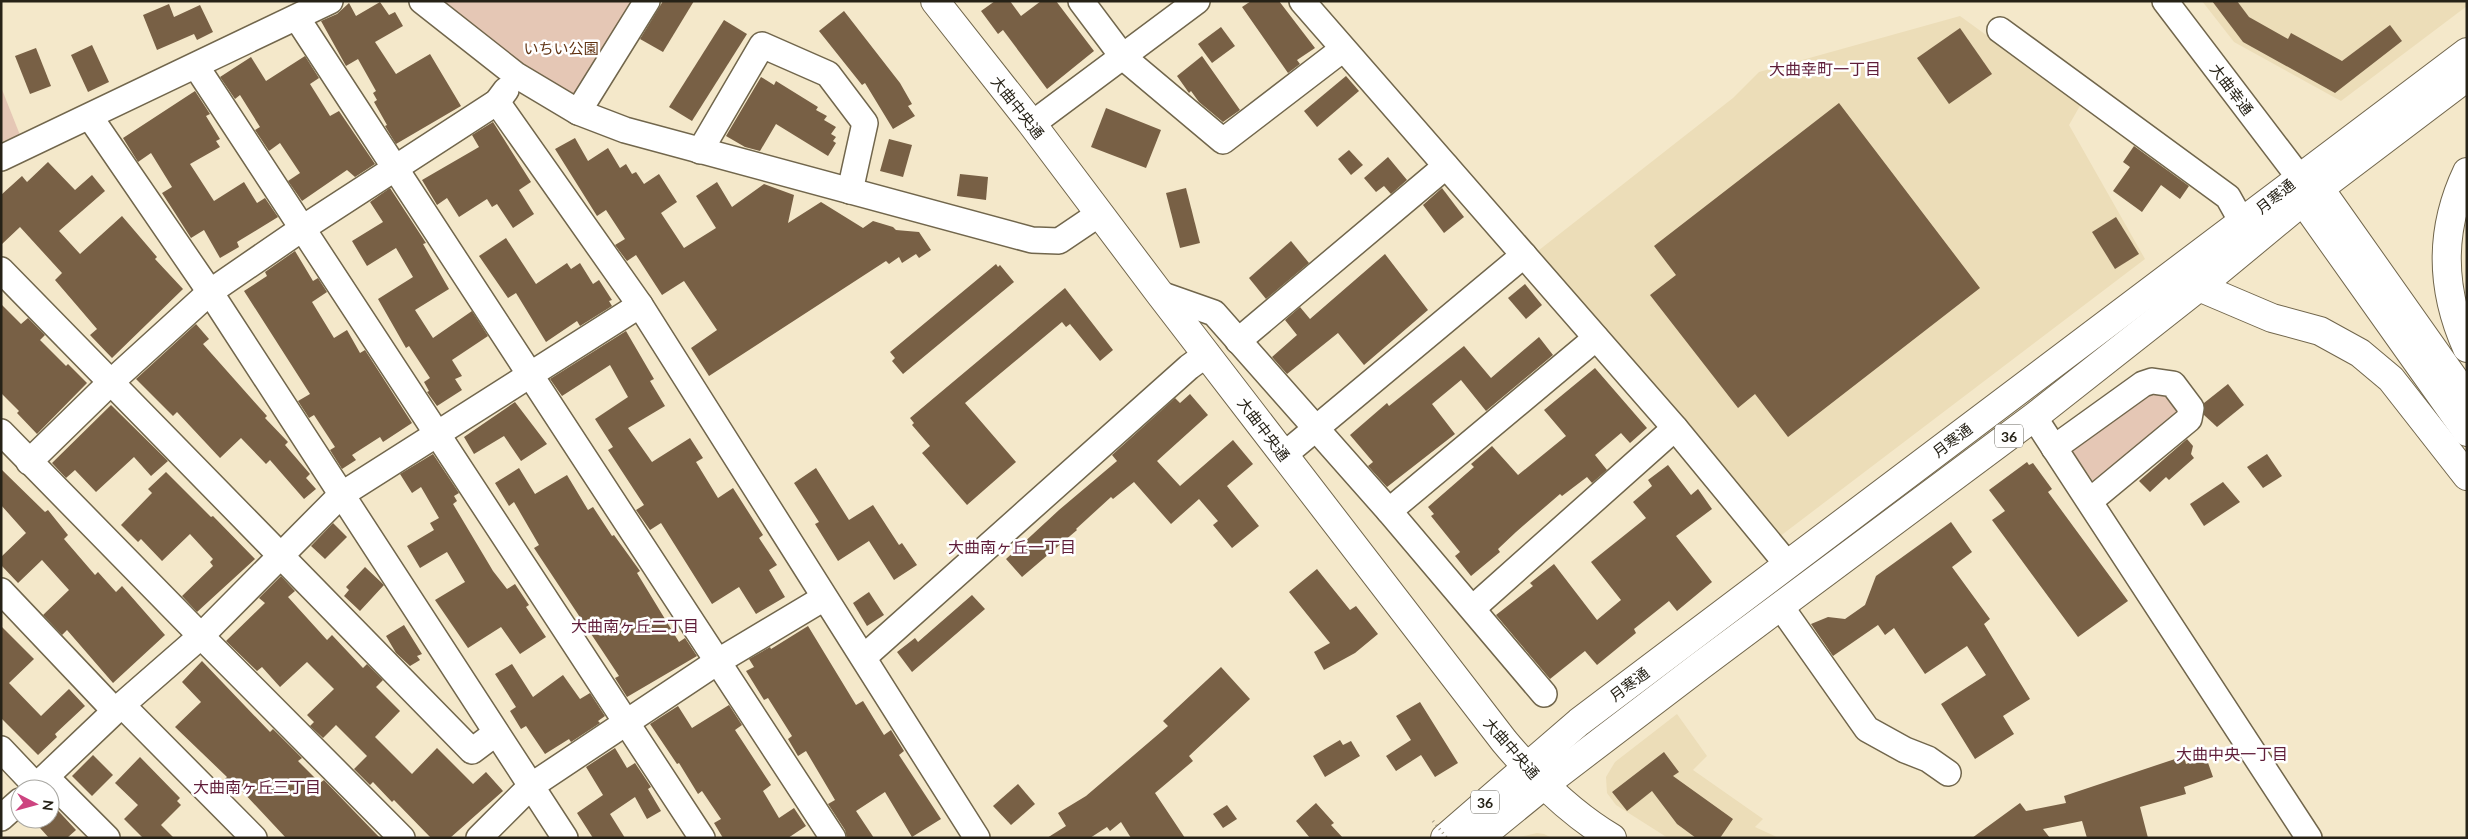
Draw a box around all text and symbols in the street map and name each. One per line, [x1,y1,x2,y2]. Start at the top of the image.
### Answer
park label: いちい公園 [523,39,599,57]
district label: 大曲幸町一丁目 [1769,59,1881,78]
street label: 大曲幸通 [2207,60,2257,118]
street label: 大曲中央通 [988,72,1048,142]
street label: 月寒通 [2252,175,2298,217]
street label: 大曲中央通 [1234,394,1294,464]
street label: 月寒通 [1929,419,1975,461]
road number: 36 [1995,424,2023,448]
district label: 大曲南ヶ丘一丁目 [948,537,1076,556]
district label: 大曲南ヶ丘二丁目 [571,616,699,635]
street label: 月寒通 [1606,663,1652,705]
street label: 大曲中央通 [1481,714,1543,782]
district label: 大曲中央一丁目 [2176,744,2288,763]
district label: 大曲南ヶ丘三丁目 [193,777,321,796]
north arrow [10,779,60,829]
road number: 36 [1471,790,1499,814]
text: N [39,799,57,812]

